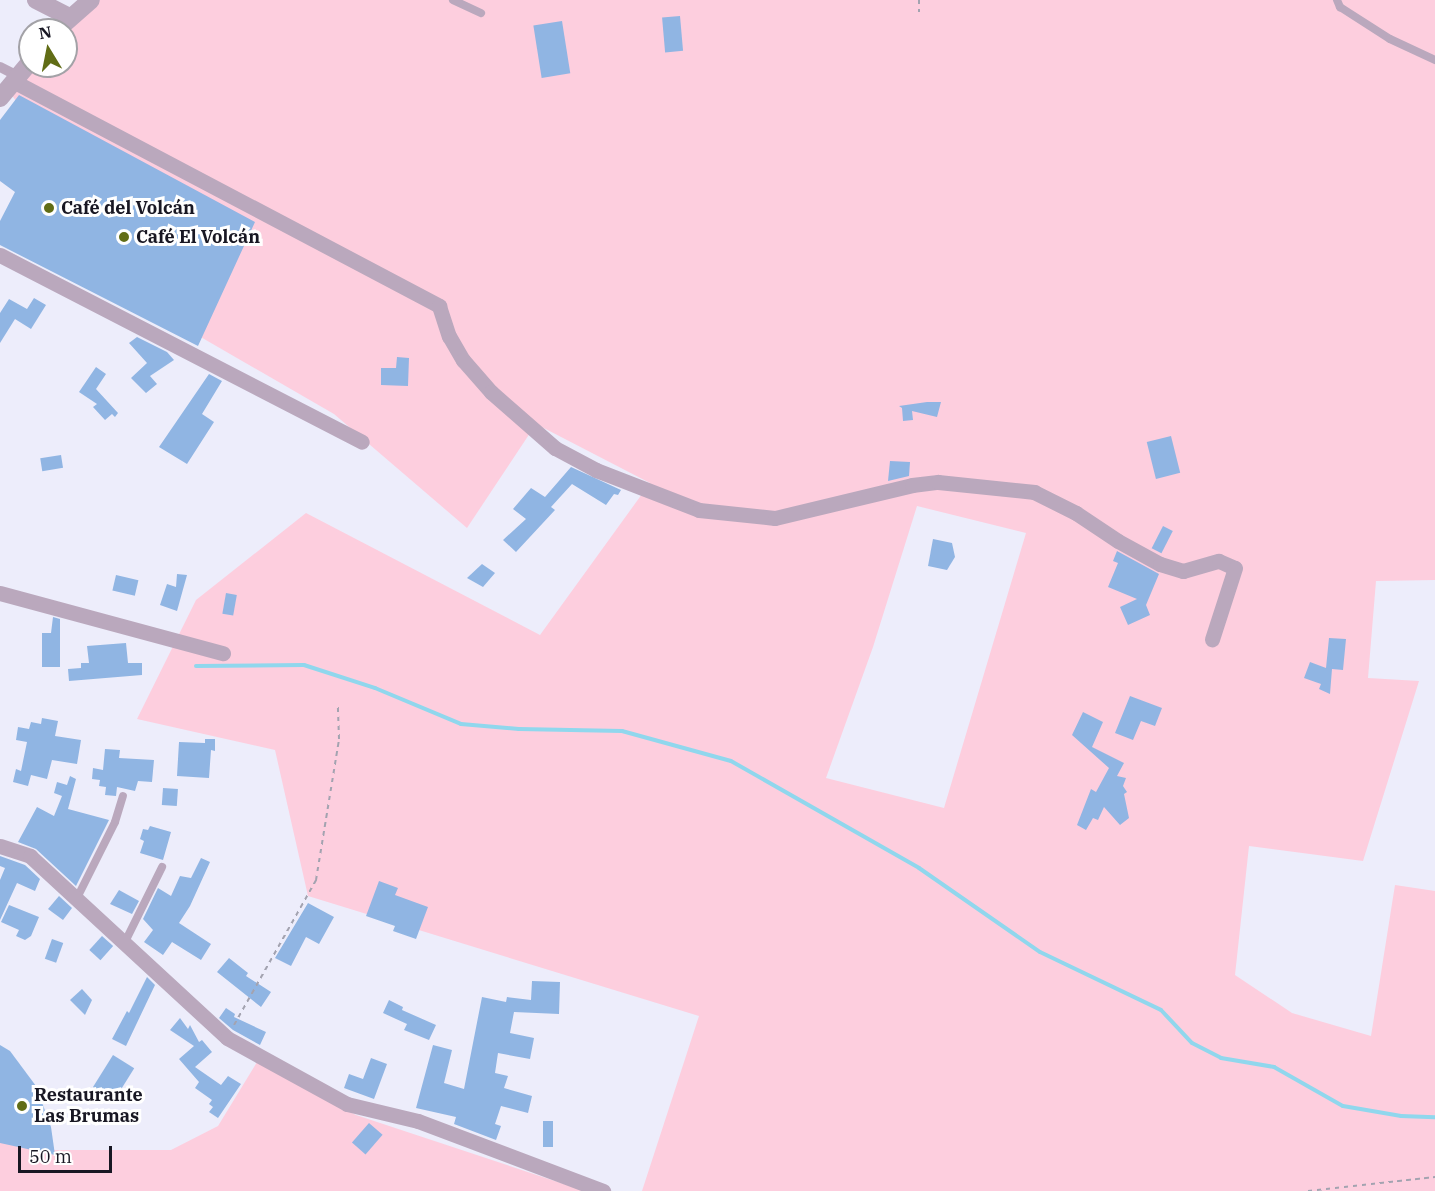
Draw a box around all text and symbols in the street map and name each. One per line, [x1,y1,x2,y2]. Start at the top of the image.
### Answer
north arrow [18,18,78,78]
text: N [37,21,53,43]
place label: Café del Volcán [61,197,195,219]
marker: Café del Volcán [42,201,56,215]
place label: Café El Volcán [136,226,260,248]
marker: Café El Volcán [117,230,131,244]
place label: Restaurante Las Brumas [34,1085,143,1128]
marker: Restaurante Las Brumas [15,1099,29,1113]
scale bar [21,1134,116,1172]
text: 50 m [29,1145,72,1168]

